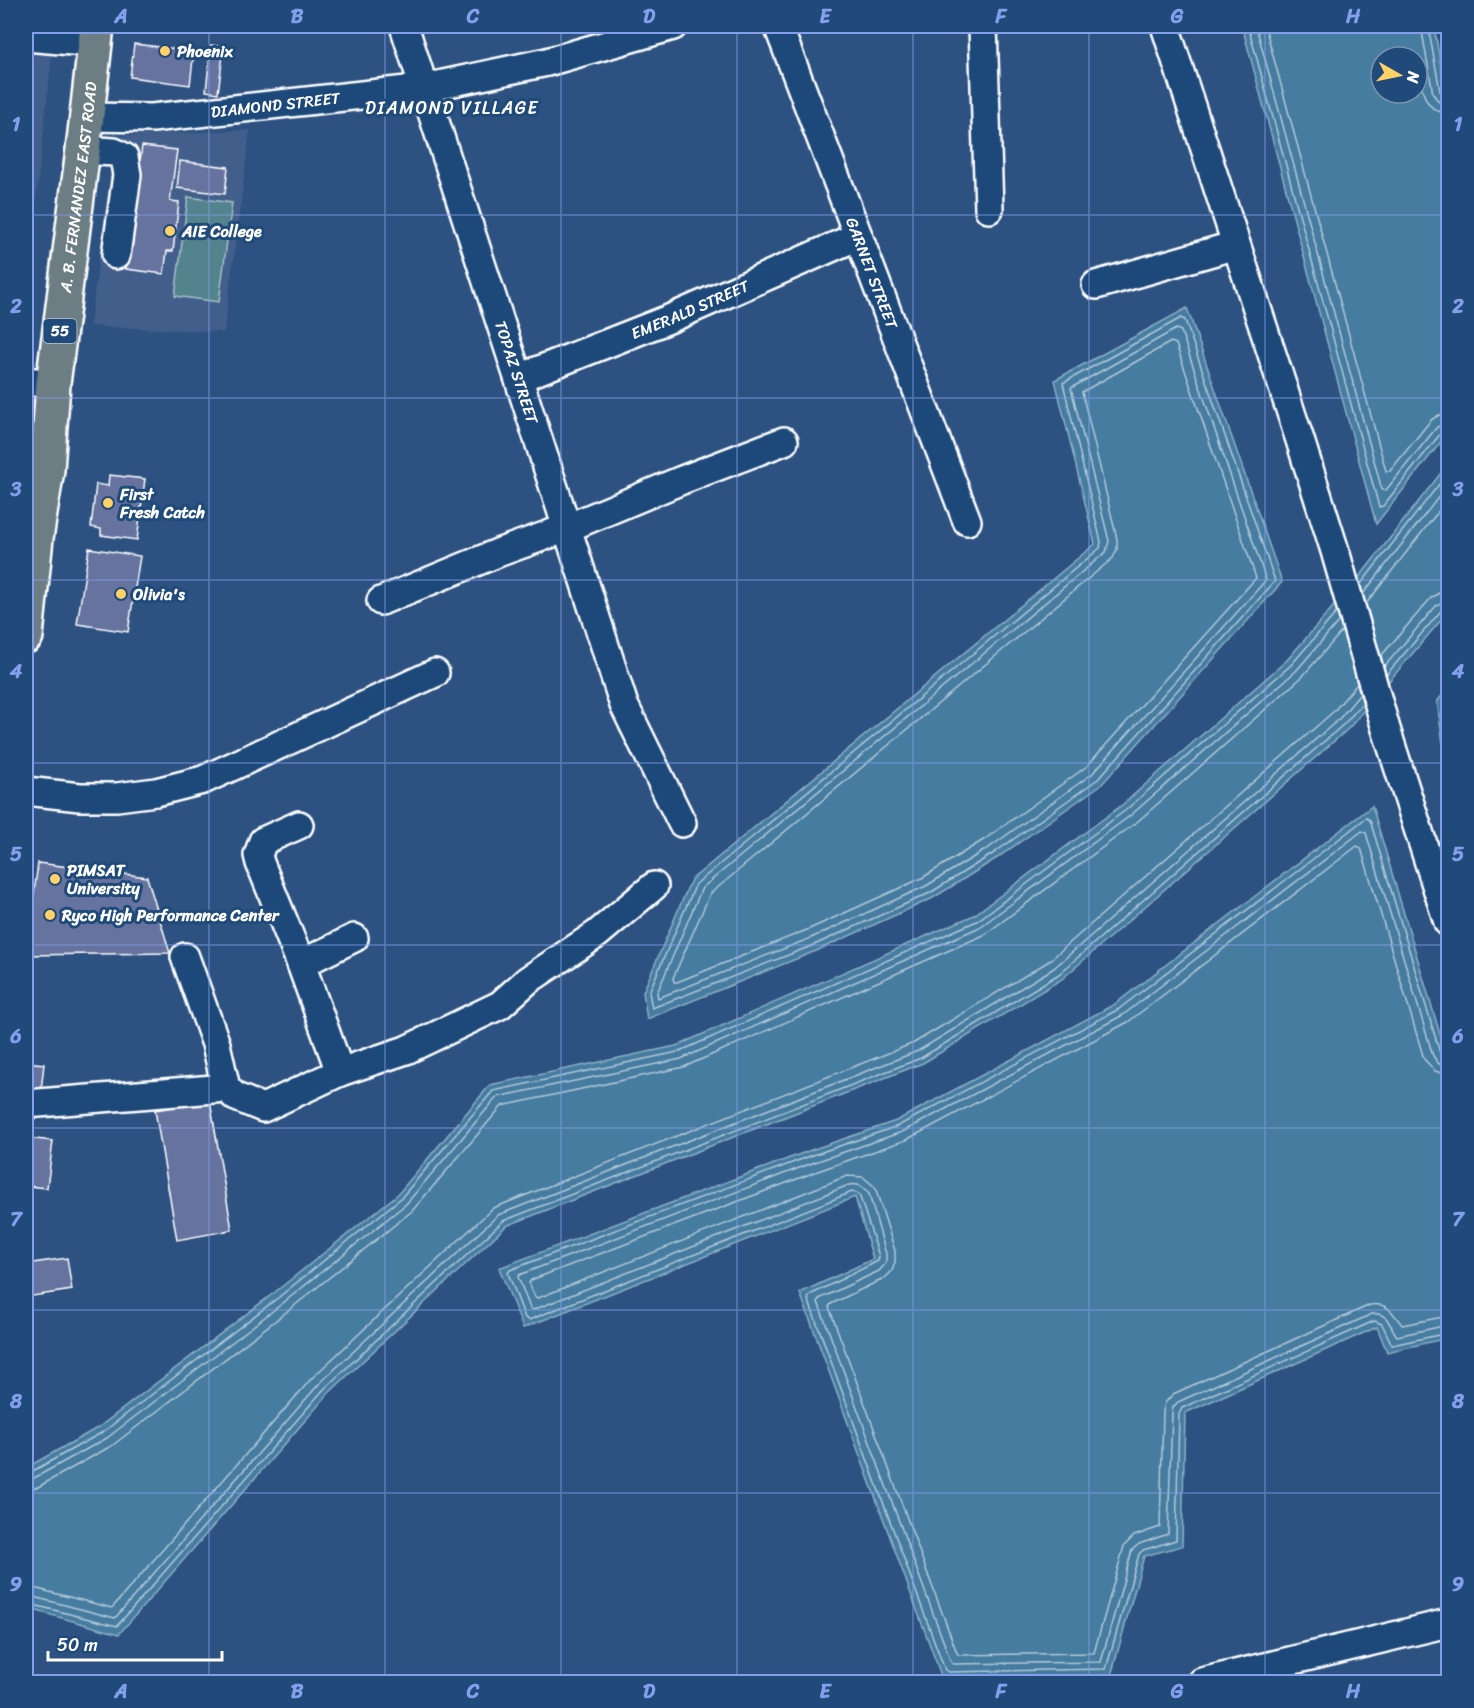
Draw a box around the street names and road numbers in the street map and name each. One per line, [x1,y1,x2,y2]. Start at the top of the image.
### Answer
street label: A. B. FERNANDEZ EAST ROAD [51,80,106,295]
street label: DIAMOND STREET [209,83,343,126]
street label: GARNET STREET [837,213,907,334]
street label: EMERALD STREET [626,271,755,348]
street label: TOPAZ STREET [486,317,547,429]
road number: 55 [44,319,76,343]

